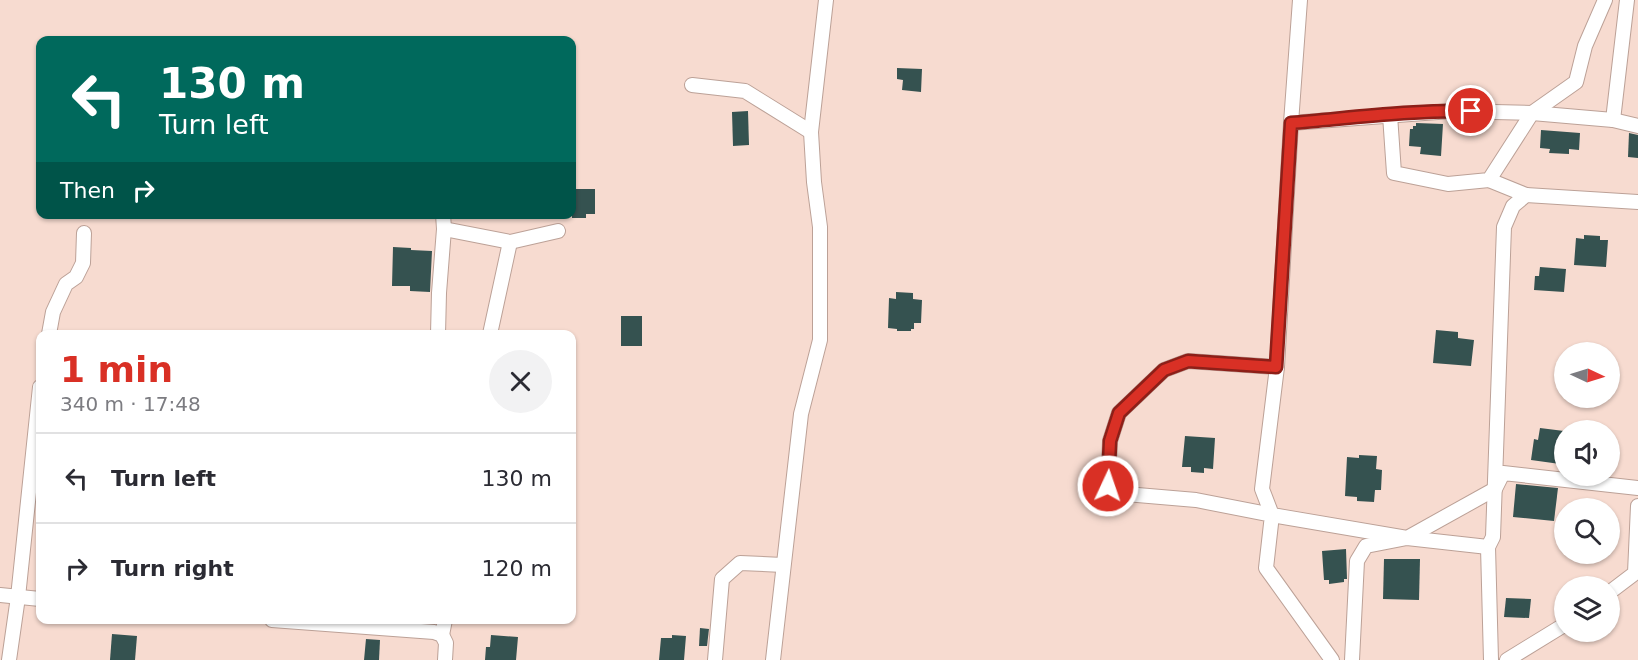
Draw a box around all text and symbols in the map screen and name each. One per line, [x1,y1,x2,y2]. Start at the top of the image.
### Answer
text: 130 m [159,59,305,108]
icon: left [60,60,138,138]
pin [1445,85,1496,136]
icon: arrive [1454,94,1487,127]
text: Turn left [159,109,269,140]
icon: right [127,174,160,207]
text: Then [60,178,115,203]
north arrow [1554,342,1620,408]
map controls [1554,342,1620,642]
text: 1 min [60,349,173,390]
button: close [489,350,552,413]
text: 340 m · 17:48 [60,392,201,416]
button: sound [1554,420,1620,486]
position arrow [1076,454,1140,518]
icon: left [60,462,93,495]
text: Turn left [111,466,216,491]
text: 130 m [482,466,552,491]
button: search [1554,498,1620,564]
icon: right [60,552,93,585]
text: Turn right [111,556,234,581]
text: 120 m [482,556,552,581]
button: layers [1554,576,1620,642]

